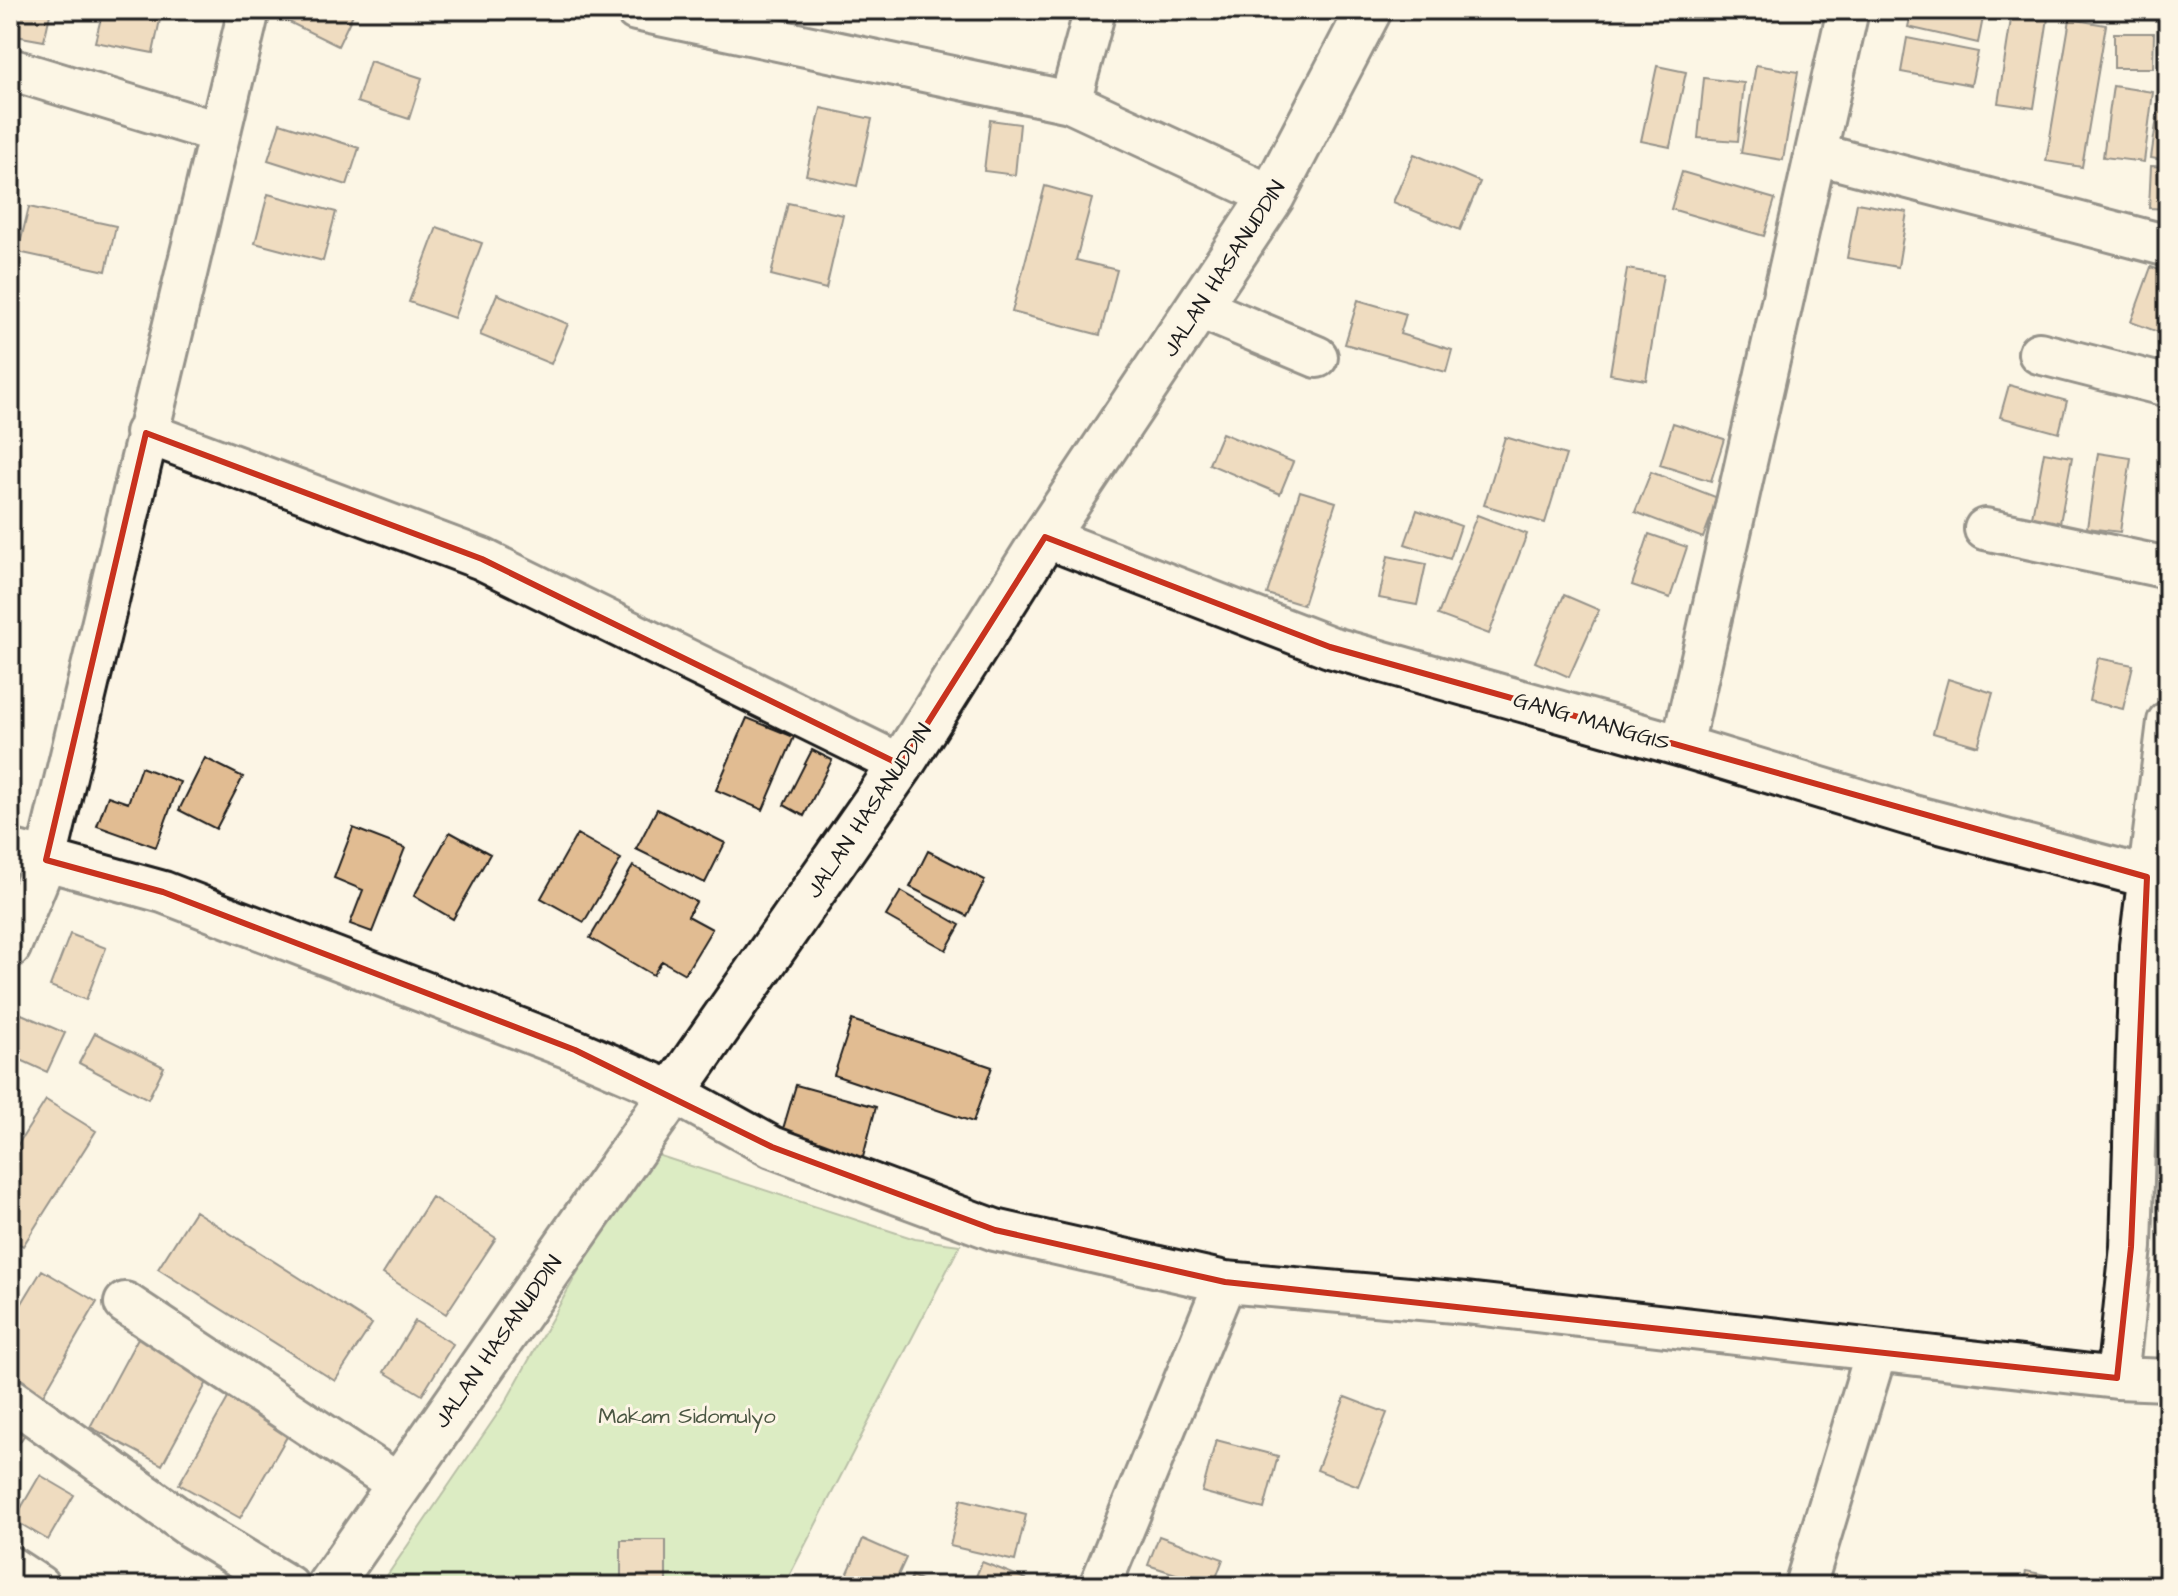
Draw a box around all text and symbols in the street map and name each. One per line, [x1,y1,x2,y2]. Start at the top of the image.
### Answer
street label: JALAN HASANUDDIN [1155,174,1293,363]
street label: GANG MANGGIS [1510,684,1673,759]
street label: JALAN HASANUDDIN [799,717,940,905]
street label: JALAN HASANUDDIN [427,1249,570,1435]
park label: Makam Sidomulyo [598,1401,776,1433]

